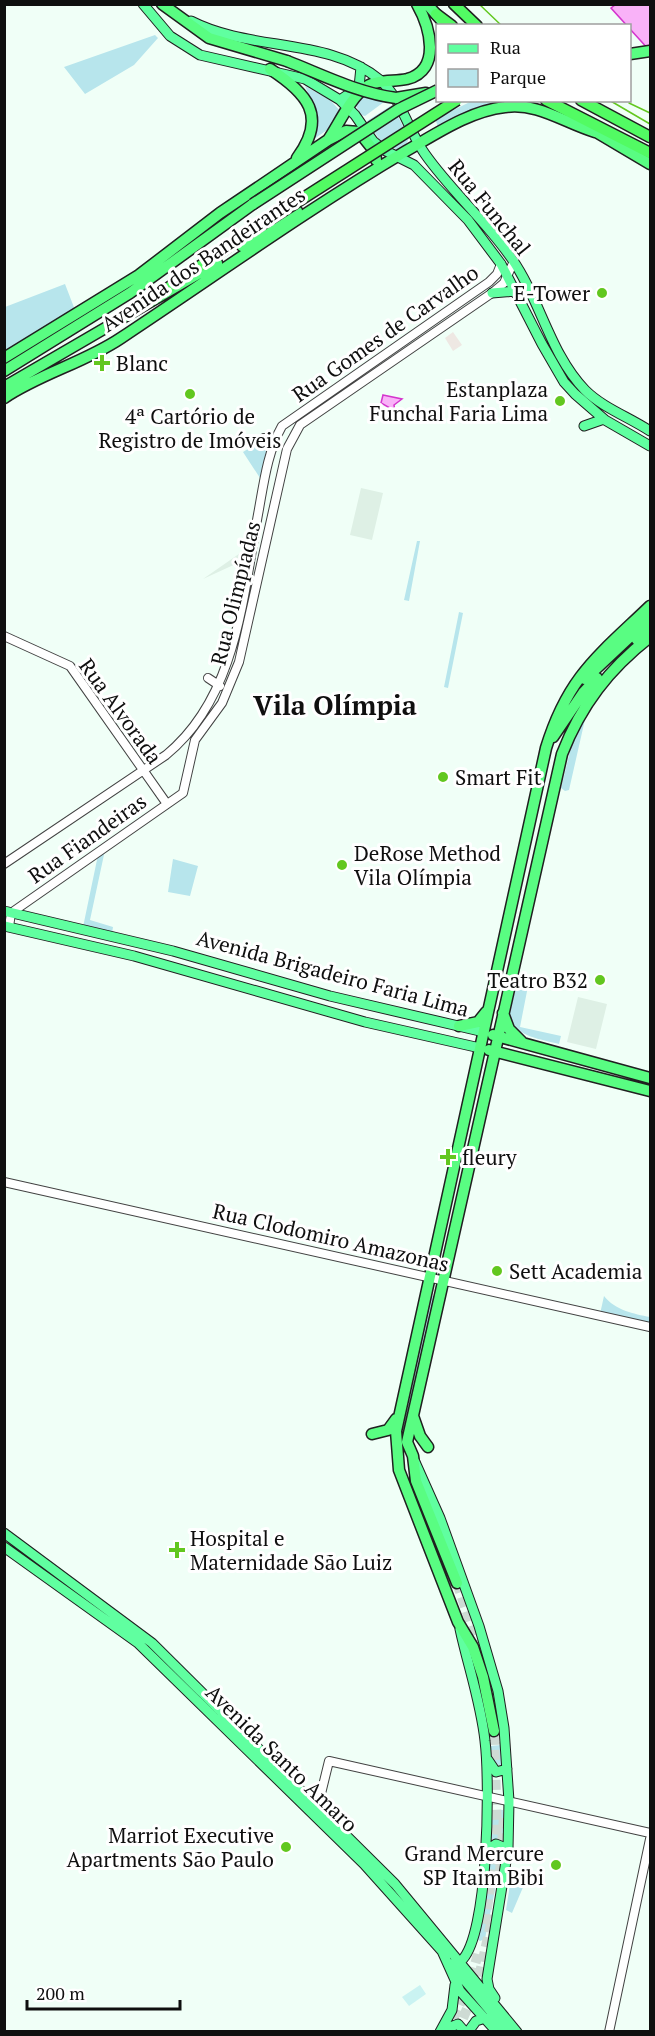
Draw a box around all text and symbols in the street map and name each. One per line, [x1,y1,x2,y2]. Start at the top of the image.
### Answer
legend [436,24,631,102]
text: Rua [490,35,521,59]
text: Parque [490,65,546,89]
street label: Rua Funchal [443,153,537,261]
street label: Avenida dos Bandeirantes [96,180,310,338]
street label: Rua Gomes de Carvalho [286,258,484,408]
place label: E-Tower [513,279,590,307]
marker: E-Tower [595,286,609,300]
place label: Blanc [116,349,168,377]
marker: Blanc [93,354,111,372]
place label: Estanplaza Funchal Faria Lima [369,375,548,427]
marker: 4ª Cartório de Registro de Imóveis [183,387,197,401]
marker: Estanplaza Funchal Faria Lima [553,394,567,408]
place label: 4ª Cartório de Registro de Imóveis [99,402,281,454]
street label: Rua Olimpíadas [204,518,266,668]
street label: Rua Alvorada [73,653,169,770]
district label: Vila Olímpia [253,687,417,723]
place label: Smart Fit [455,763,542,791]
marker: Smart Fit [436,770,450,784]
street label: Rua Fiandeiras [22,787,152,889]
place label: DeRose Method Vila Olímpia [354,839,501,891]
marker: DeRose Method Vila Olímpia [335,858,349,872]
street label: Avenida Brigadeiro Faria Lima [194,923,473,1023]
place label: Teatro B32 [487,966,588,994]
marker: Teatro B32 [593,973,607,987]
place label: fleury [462,1143,517,1171]
marker: fleury [439,1148,457,1166]
street label: Rua Clodomiro Amazonas [210,1196,452,1278]
place label: Sett Academia [509,1257,643,1285]
marker: Sett Academia [490,1264,504,1278]
place label: Hospital e Maternidade São Luiz [190,1524,392,1576]
marker: Hospital e Maternidade São Luiz [168,1541,186,1559]
street label: Avenida Santo Amaro [200,1678,364,1838]
place label: Marriot Executive Apartments São Paulo [66,1821,274,1873]
place label: Grand Mercure SP Itaim Bibi [404,1839,544,1891]
marker: Marriot Executive Apartments São Paulo [279,1840,293,1854]
marker: Grand Mercure SP Itaim Bibi [549,1858,563,1872]
scale bar [27,1973,180,2011]
text: 200 m [36,1981,85,2005]

